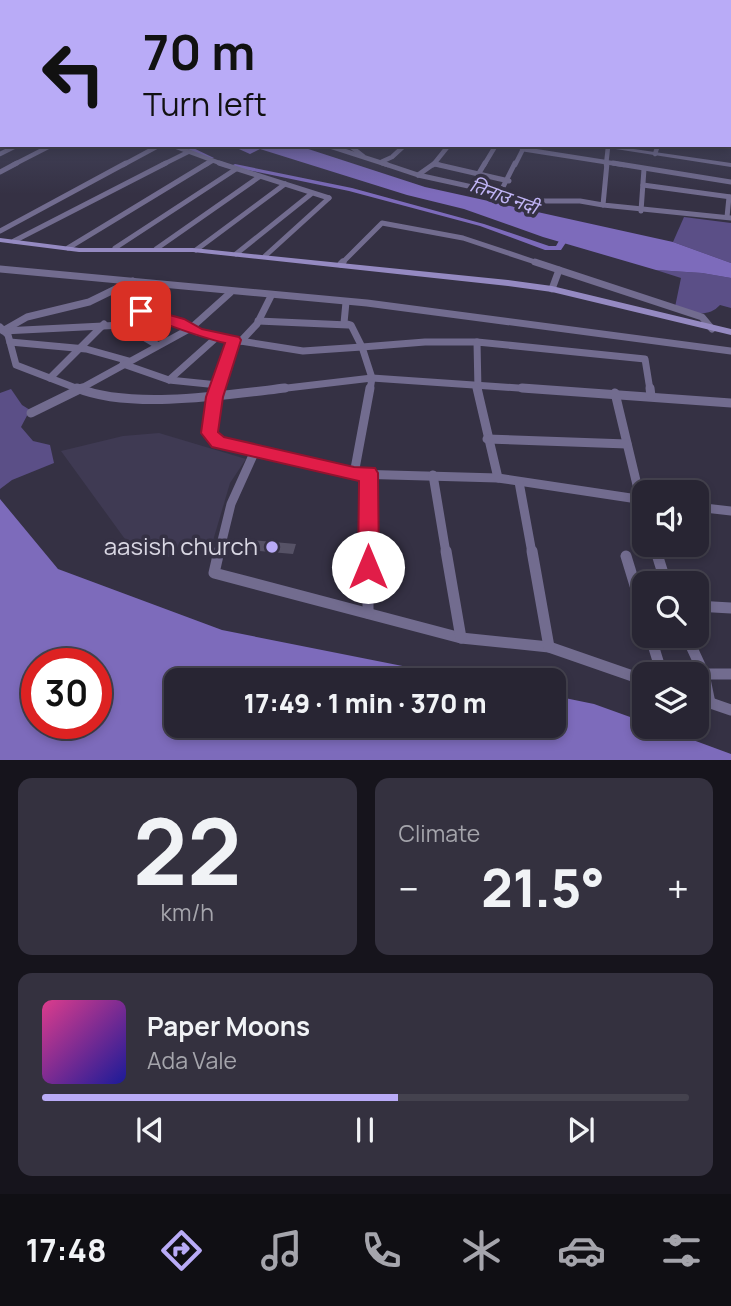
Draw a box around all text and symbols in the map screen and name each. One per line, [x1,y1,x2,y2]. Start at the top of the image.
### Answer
text: 70 m [143,18,255,85]
icon: left [28,28,119,119]
text: Turn left [143,82,267,126]
water label: तिनाउ नदी [466,172,546,222]
pin [111,281,171,341]
icon: arrive [122,292,160,330]
map controls [632,480,709,739]
button: sound [632,480,709,557]
place label: aasish church [104,529,258,562]
position arrow [331,530,405,604]
marker: aasish church [264,539,280,555]
button: search [632,571,709,648]
speed limit sign: 30 [21,648,112,739]
button: layers [632,662,709,739]
text: 17:49 · 1 min · 370 m [243,685,487,721]
text: 22 [133,788,241,912]
text: Climate [399,817,480,849]
text: 21.5° [481,852,605,923]
text: − [399,862,419,914]
text: + [667,862,689,914]
text: km/h [161,896,214,928]
text: Paper Moons [147,1008,310,1044]
text: Ada Vale [147,1044,237,1076]
icon: previous [131,1111,169,1149]
icon: pause [346,1111,384,1149]
icon: next [562,1111,600,1149]
icon: directions [157,1226,206,1275]
icon: music [257,1226,306,1275]
icon: phone [357,1226,406,1275]
icon: climate [457,1226,506,1275]
icon: car [557,1226,606,1275]
icon: filters [657,1226,706,1275]
text: 17:48 [25,1228,107,1272]

